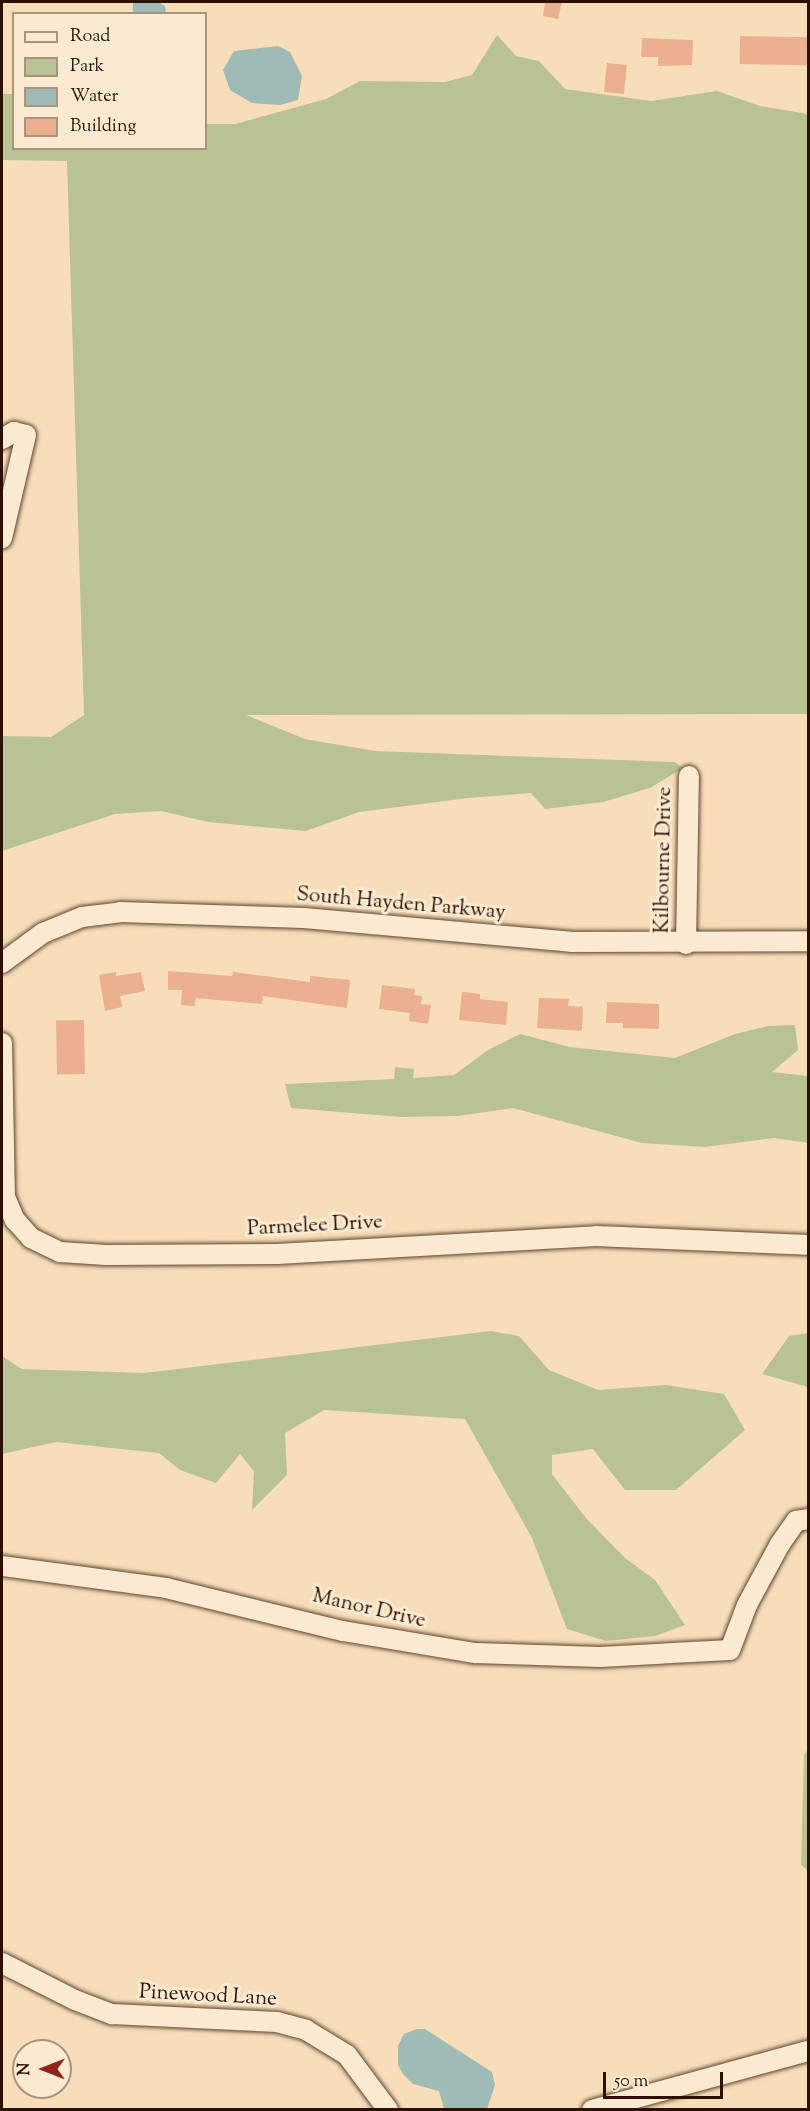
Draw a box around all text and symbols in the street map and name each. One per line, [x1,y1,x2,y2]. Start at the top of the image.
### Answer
legend [12,12,207,150]
text: Road [70,24,110,50]
text: Park [70,54,104,80]
text: Water [70,84,118,110]
text: Building [70,114,136,140]
street label: Kilbourne Drive [650,786,678,934]
street label: South Hayden Parkway [295,882,507,926]
street label: Parmelee Drive [246,1210,384,1242]
street label: Manor Drive [310,1584,428,1634]
street label: Pinewood Lane [138,1980,278,2012]
north arrow [12,2039,72,2099]
scale bar [606,2060,726,2098]
text: N [14,2063,37,2075]
text: 50 m [614,2069,648,2095]

